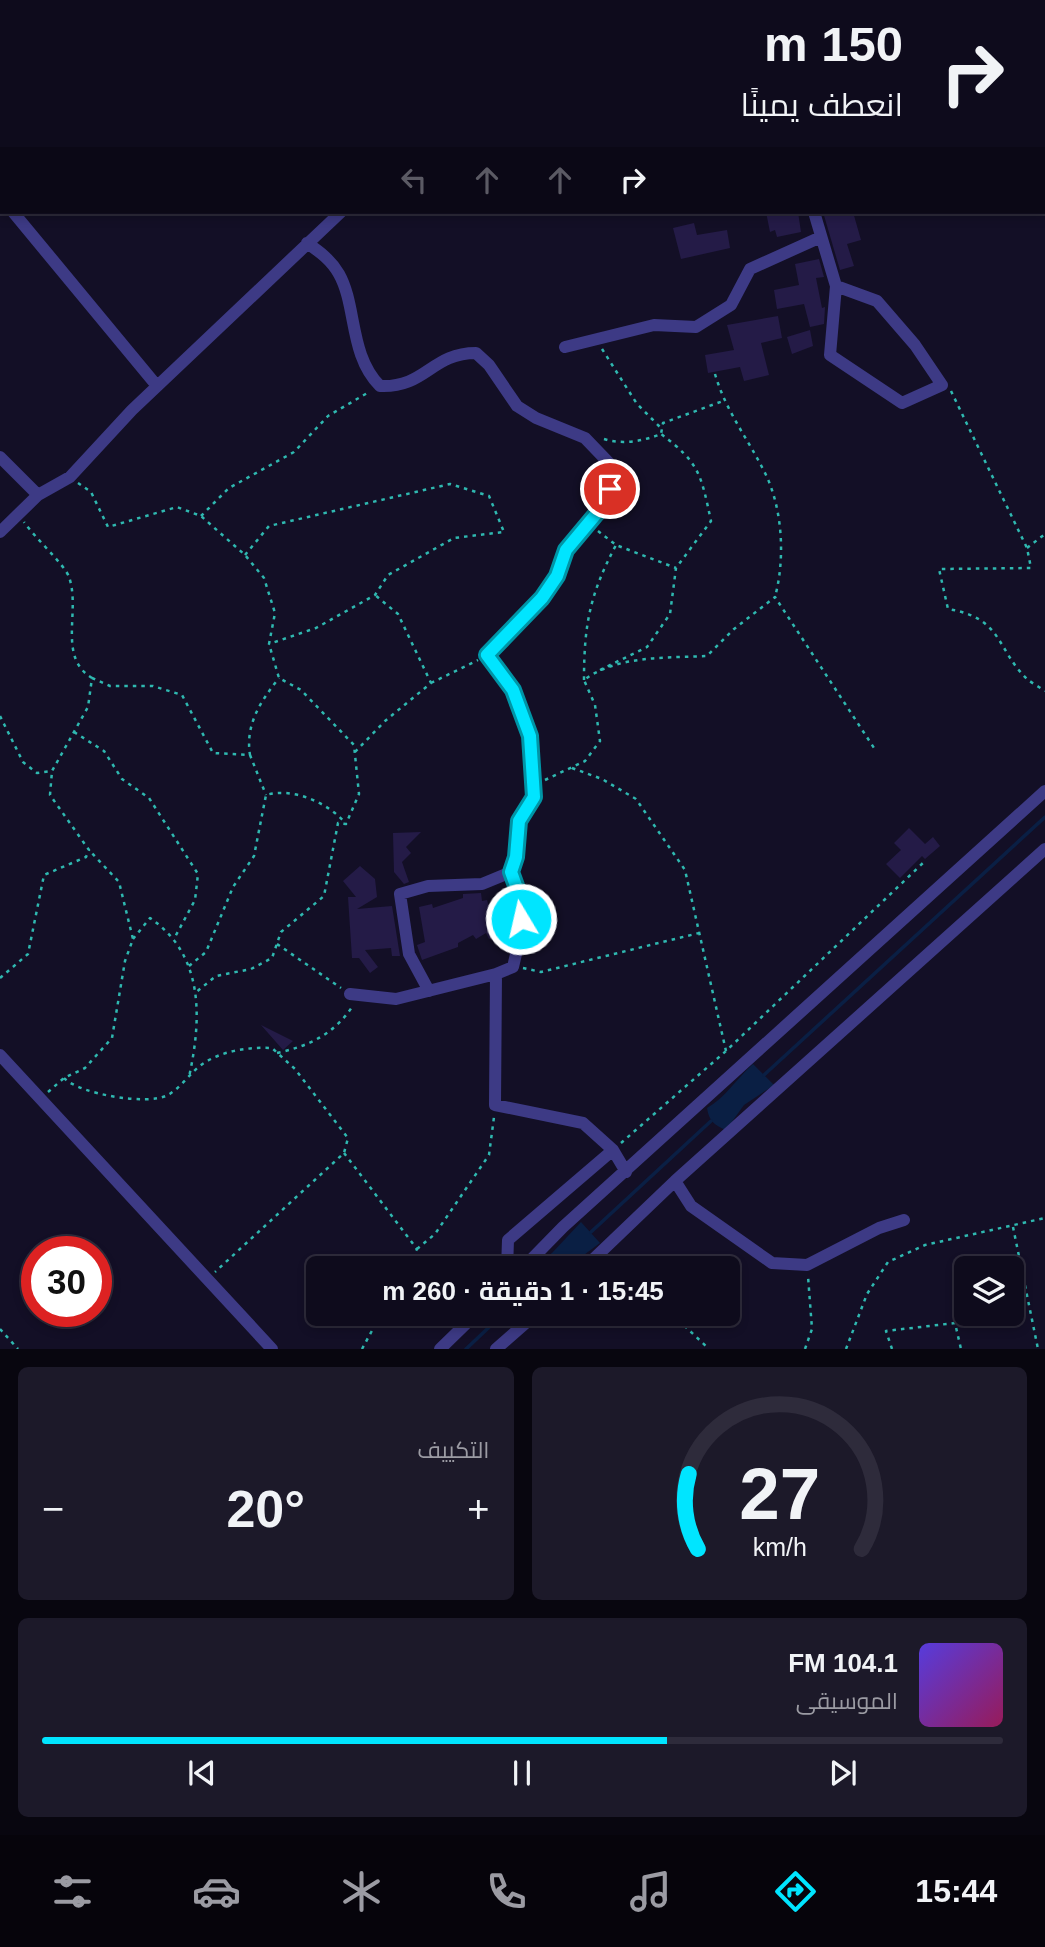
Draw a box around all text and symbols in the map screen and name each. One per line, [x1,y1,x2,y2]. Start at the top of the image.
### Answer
text: 150 m [764,17,903,71]
icon: right [927,28,1018,119]
text: انعطف يمينًا [740,87,903,123]
icon: left [395,161,433,199]
icon: ahead [468,161,506,199]
icon: ahead [541,161,579,199]
icon: right [614,161,652,199]
pin [580,459,640,519]
icon: arrive [591,470,629,508]
position arrow [484,882,558,956]
speed limit sign: 30 [21,1236,112,1327]
map controls [954,1256,1024,1326]
button: layers [954,1256,1024,1326]
text: 15:45 · 1 دقيقة · 260 m [382,1276,664,1306]
text: التكييف [417,1437,490,1463]
text: 27 [739,1454,820,1535]
text: 20° [226,1480,305,1538]
text: − [42,1488,64,1530]
text: + [467,1488,489,1530]
text: km/h [752,1533,806,1561]
text: 104.1 FM [788,1648,898,1678]
text: الموسيقى [796,1688,898,1714]
icon: previous [183,1754,221,1792]
icon: pause [503,1754,541,1792]
icon: next [824,1754,862,1792]
icon: filters [48,1867,97,1916]
icon: car [192,1867,241,1916]
icon: climate [337,1867,386,1916]
icon: phone [482,1867,531,1916]
icon: music [626,1867,675,1916]
icon: directions [771,1867,820,1916]
text: 15:44 [915,1873,997,1909]

